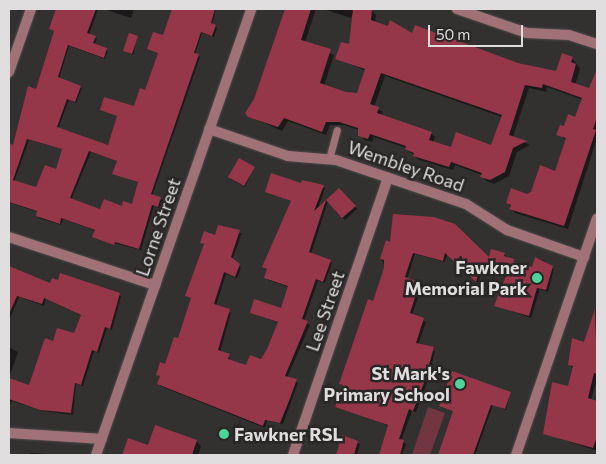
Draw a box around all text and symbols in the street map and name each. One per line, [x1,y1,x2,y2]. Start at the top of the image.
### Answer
scale bar [431,15,526,47]
text: 50 m [436,25,470,43]
street label: Wembley Road [345,136,467,196]
street label: Lorne Street [131,175,185,279]
place label: Fawkner Memorial Park [405,257,527,300]
street label: Lee Street [301,268,349,354]
marker: Fawkner Memorial Park [531,272,543,284]
place label: St Mark's Primary School [324,363,450,406]
marker: St Mark's Primary School [454,378,466,390]
place label: Fawkner RSL [234,423,343,445]
marker: Fawkner RSL [218,428,230,440]

